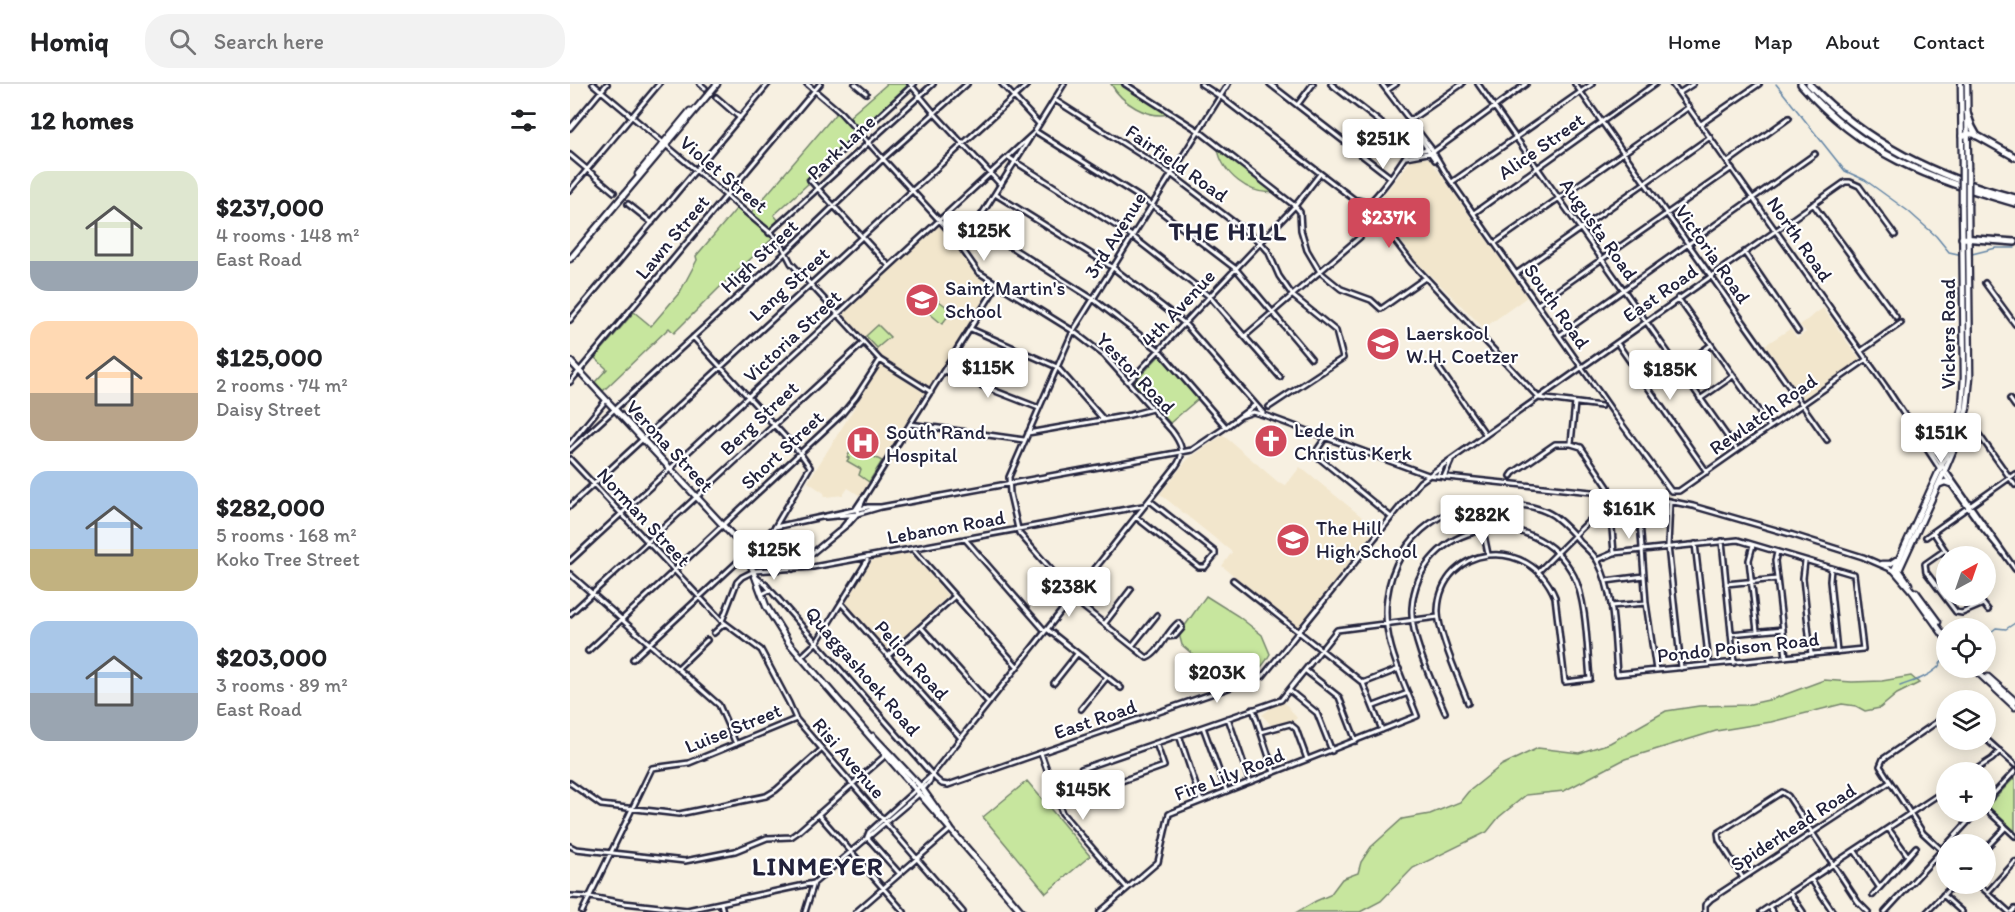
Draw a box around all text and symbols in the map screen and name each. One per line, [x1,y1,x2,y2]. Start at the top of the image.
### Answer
search box [145,14,565,68]
text: Homiq [30,24,109,58]
icon: search [166,25,199,58]
text: Search here [214,28,324,55]
text: Home [1668,29,1721,54]
text: Map [1754,29,1793,54]
text: About [1826,29,1880,54]
text: Contact [1913,29,1985,54]
text: 12 homes [30,104,134,136]
icon: filters [507,104,540,137]
street label: Alice Street [1493,107,1589,185]
street label: Park Lane [802,109,880,185]
street label: Fairfield Road [1121,119,1233,207]
pin: $251K [1341,119,1425,170]
text: $251K [1356,126,1410,150]
street label: Violet Street [675,130,773,218]
street label: Augusta Road [1555,173,1643,285]
street label: 3rd Avenue [1079,187,1151,283]
street label: Lawn Street [630,190,714,284]
text: $237,000 [216,191,324,223]
street label: North Road [1762,192,1838,286]
icon: home [78,195,150,267]
pin: $237K [1347,198,1431,249]
street label: Victoria Road [1670,200,1756,308]
text: $237K [1362,205,1416,229]
pin: $125K [942,211,1026,262]
street label: High Street [715,214,803,298]
district label: THE HILL [1168,215,1287,247]
text: $125K [957,218,1011,242]
text: 4 rooms · 148 m² [216,223,360,247]
street label: Lang Street [744,241,834,326]
text: East Road [216,247,302,271]
street label: East Road [1618,258,1702,327]
street label: South Road [1519,259,1595,353]
street label: 4th Avenue [1136,264,1220,352]
place label: Saint Martin's School [945,276,1066,323]
street label: Vickers Road [1936,278,1960,389]
school or university icon: Saint Martin's School [904,282,940,318]
street label: Victoria Street [738,285,846,387]
place label: Laerskool W.H. Coetzer [1406,321,1518,368]
school or university icon: Laerskool W.H. Coetzer [1365,326,1401,362]
street label: Yestor Road [1091,327,1181,419]
text: $125,000 [216,341,323,373]
icon: home [78,345,150,417]
pin: $115K [946,348,1030,399]
pin: $185K [1628,350,1712,401]
text: $115K [962,355,1014,379]
text: $185K [1643,357,1697,381]
street label: Rewlatch Road [1705,368,1821,460]
text: 2 rooms · 74 m² [216,373,348,397]
street label: Berg Street [715,375,804,460]
street label: Verona Street [621,395,719,497]
text: Daisy Street [216,397,321,421]
street label: Short Street [736,406,828,494]
pin: $151K [1899,413,1983,464]
place label: Lede in Christus Kerk [1294,418,1412,465]
place label: South Rand Hospital [886,420,986,467]
text: $151K [1915,420,1967,444]
church icon: Lede in Christus Kerk [1253,423,1289,459]
hospital icon: South Rand Hospital [845,425,881,461]
street label: Norman Street [592,463,696,571]
pin: $161K [1587,489,1671,540]
text: $282,000 [216,491,325,523]
icon: home [78,495,150,567]
pin: $282K [1440,495,1524,546]
text: $161K [1603,496,1655,520]
text: $282K [1455,502,1509,526]
street label: Lebanon Road [885,505,1007,549]
place label: The Hill High School [1316,516,1418,563]
school or university icon: The Hill High School [1275,522,1311,558]
text: 5 rooms · 168 m² [216,523,357,547]
pin: $125K [732,530,816,581]
text: $125K [747,537,801,561]
north arrow [1936,546,1996,606]
map controls [1936,546,1996,894]
text: Koko Tree Street [216,547,360,571]
pin: $238K [1027,567,1111,618]
text: $238K [1041,574,1097,598]
street label: Quaggashoek Road [800,601,926,741]
street label: Pelion Road [870,615,954,705]
button: locate [1936,618,1996,678]
street label: Pondo Poison Road [1656,627,1820,667]
text: $203,000 [216,641,327,673]
icon: home [78,645,150,717]
pin: $203K [1175,653,1259,704]
text: $203K [1189,660,1245,684]
text: 3 rooms · 89 m² [216,673,348,697]
button: layers [1936,690,1996,750]
street label: East Road [1051,694,1140,744]
text: East Road [216,697,302,721]
street label: Luise Street [681,698,785,758]
street label: Risi Avenue [807,713,891,803]
street label: Fire Lily Road [1171,742,1287,806]
button: + [1936,762,1996,822]
pin: $145K [1041,770,1125,821]
text: $145K [1056,777,1110,801]
street label: Spiderhead Road [1726,777,1860,876]
button: − [1936,834,1996,894]
district label: LINMEYER [752,850,884,882]

